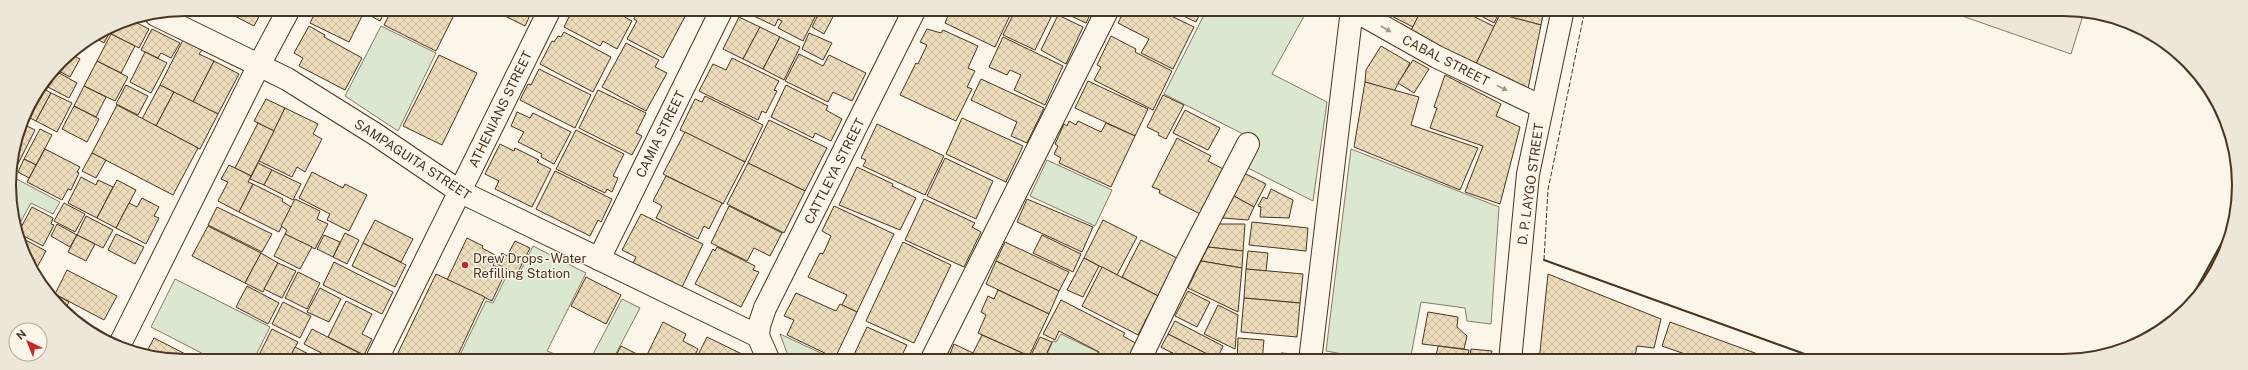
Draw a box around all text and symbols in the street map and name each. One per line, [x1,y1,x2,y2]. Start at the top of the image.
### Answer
one-way arrow [1380,25,1392,32]
street label: CABAL STREET [1400,32,1492,89]
street label: ATHENIANS STREET [466,48,535,170]
one-way arrow [1496,85,1507,91]
street label: CAMIA STREET [633,88,688,180]
street label: CATTLEYA STREET [801,115,868,227]
street label: SAMPAGUITA STREET [352,116,474,203]
street label: D. P. LAYGO STREET [1515,122,1546,246]
place label: Drew Drops - Water Refilling Station [473,251,587,281]
marker: Drew Drops - Water Refilling Station [460,260,470,270]
north arrow [8,322,48,362]
text: N [14,327,28,342]

